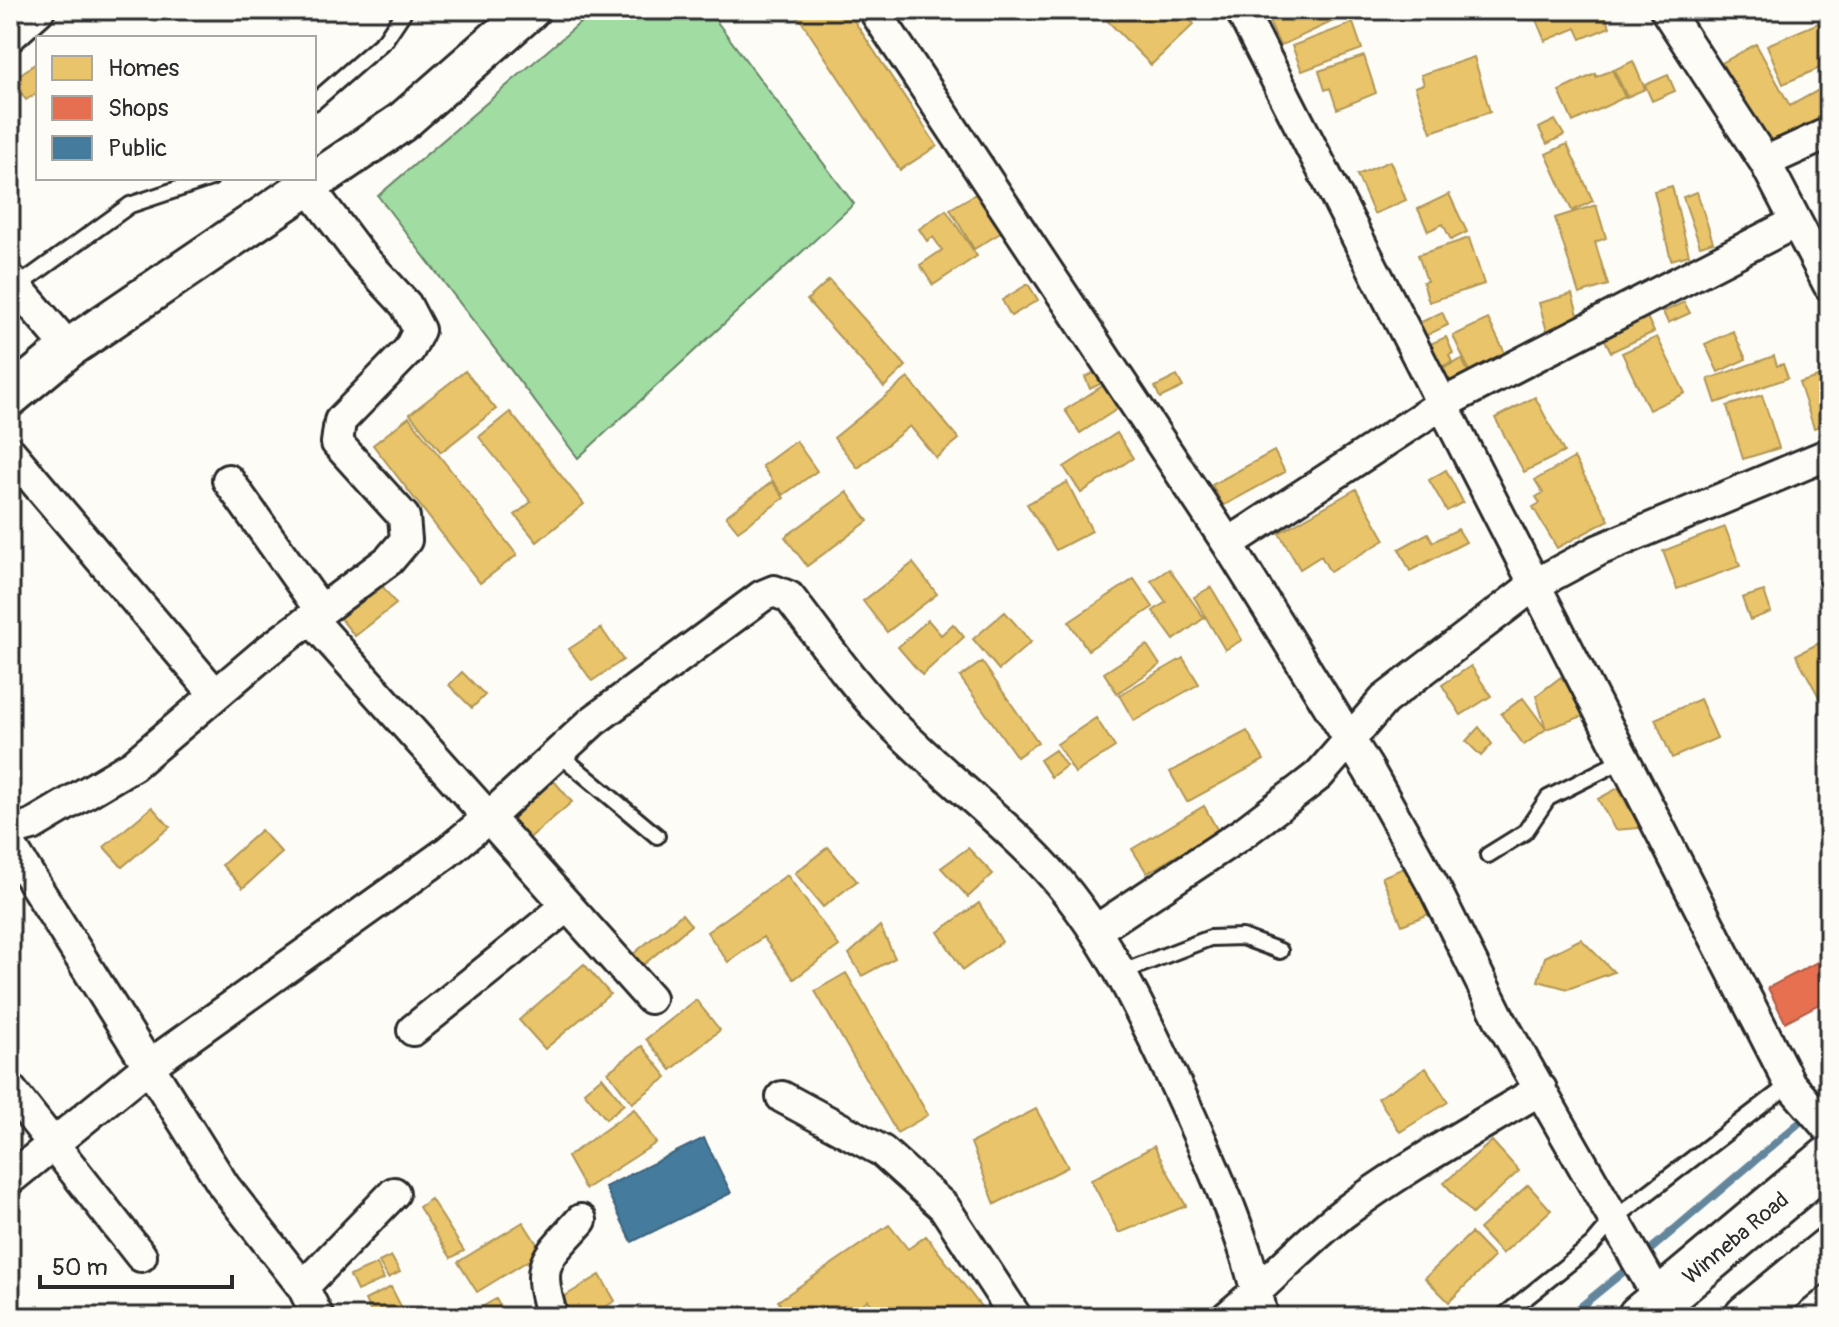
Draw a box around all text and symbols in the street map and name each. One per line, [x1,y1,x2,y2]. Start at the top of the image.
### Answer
legend [36,36,316,180]
text: Homes [108,54,180,83]
text: Shops [108,94,169,123]
text: Public [108,134,167,163]
street label: Winneba Road [1677,1186,1795,1291]
scale bar [40,1239,232,1289]
text: 50 m [52,1253,108,1282]

